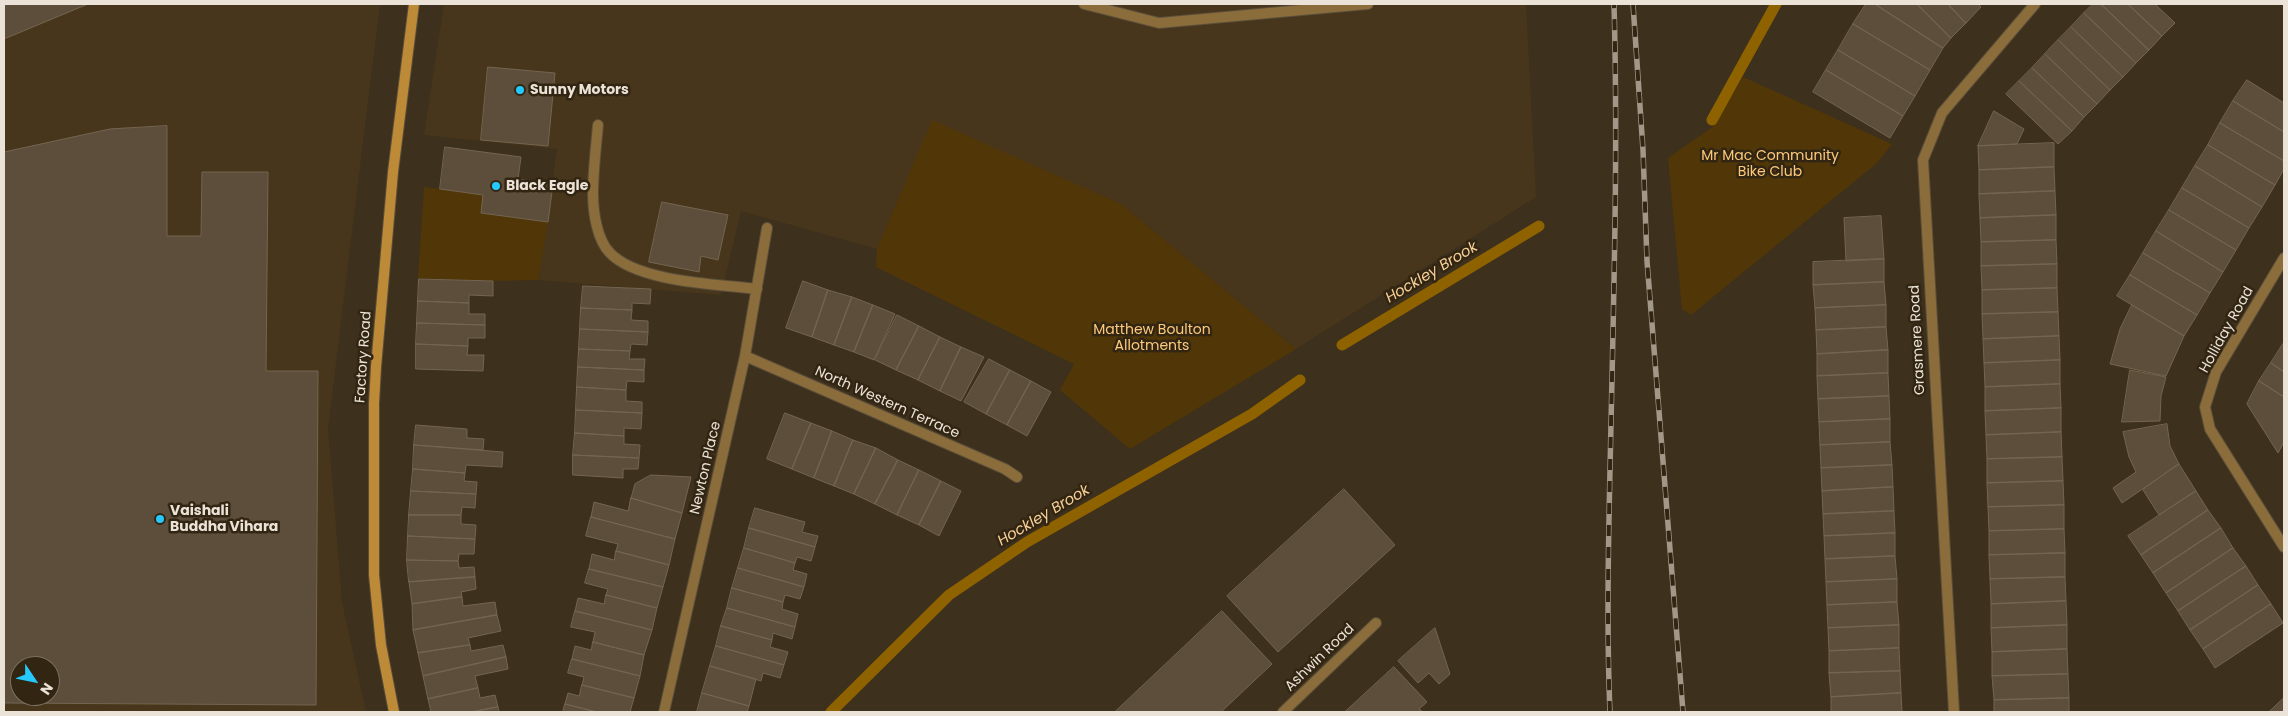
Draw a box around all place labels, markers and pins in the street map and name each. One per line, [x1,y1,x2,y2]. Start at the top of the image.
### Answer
place label: Sunny Motors [530,82,629,98]
marker: Sunny Motors [514,84,526,96]
place label: Black Eagle [506,178,588,194]
marker: Black Eagle [490,180,502,192]
place label: Vaishali Buddha Vihara [170,503,278,536]
marker: Vaishali Buddha Vihara [154,513,166,525]

